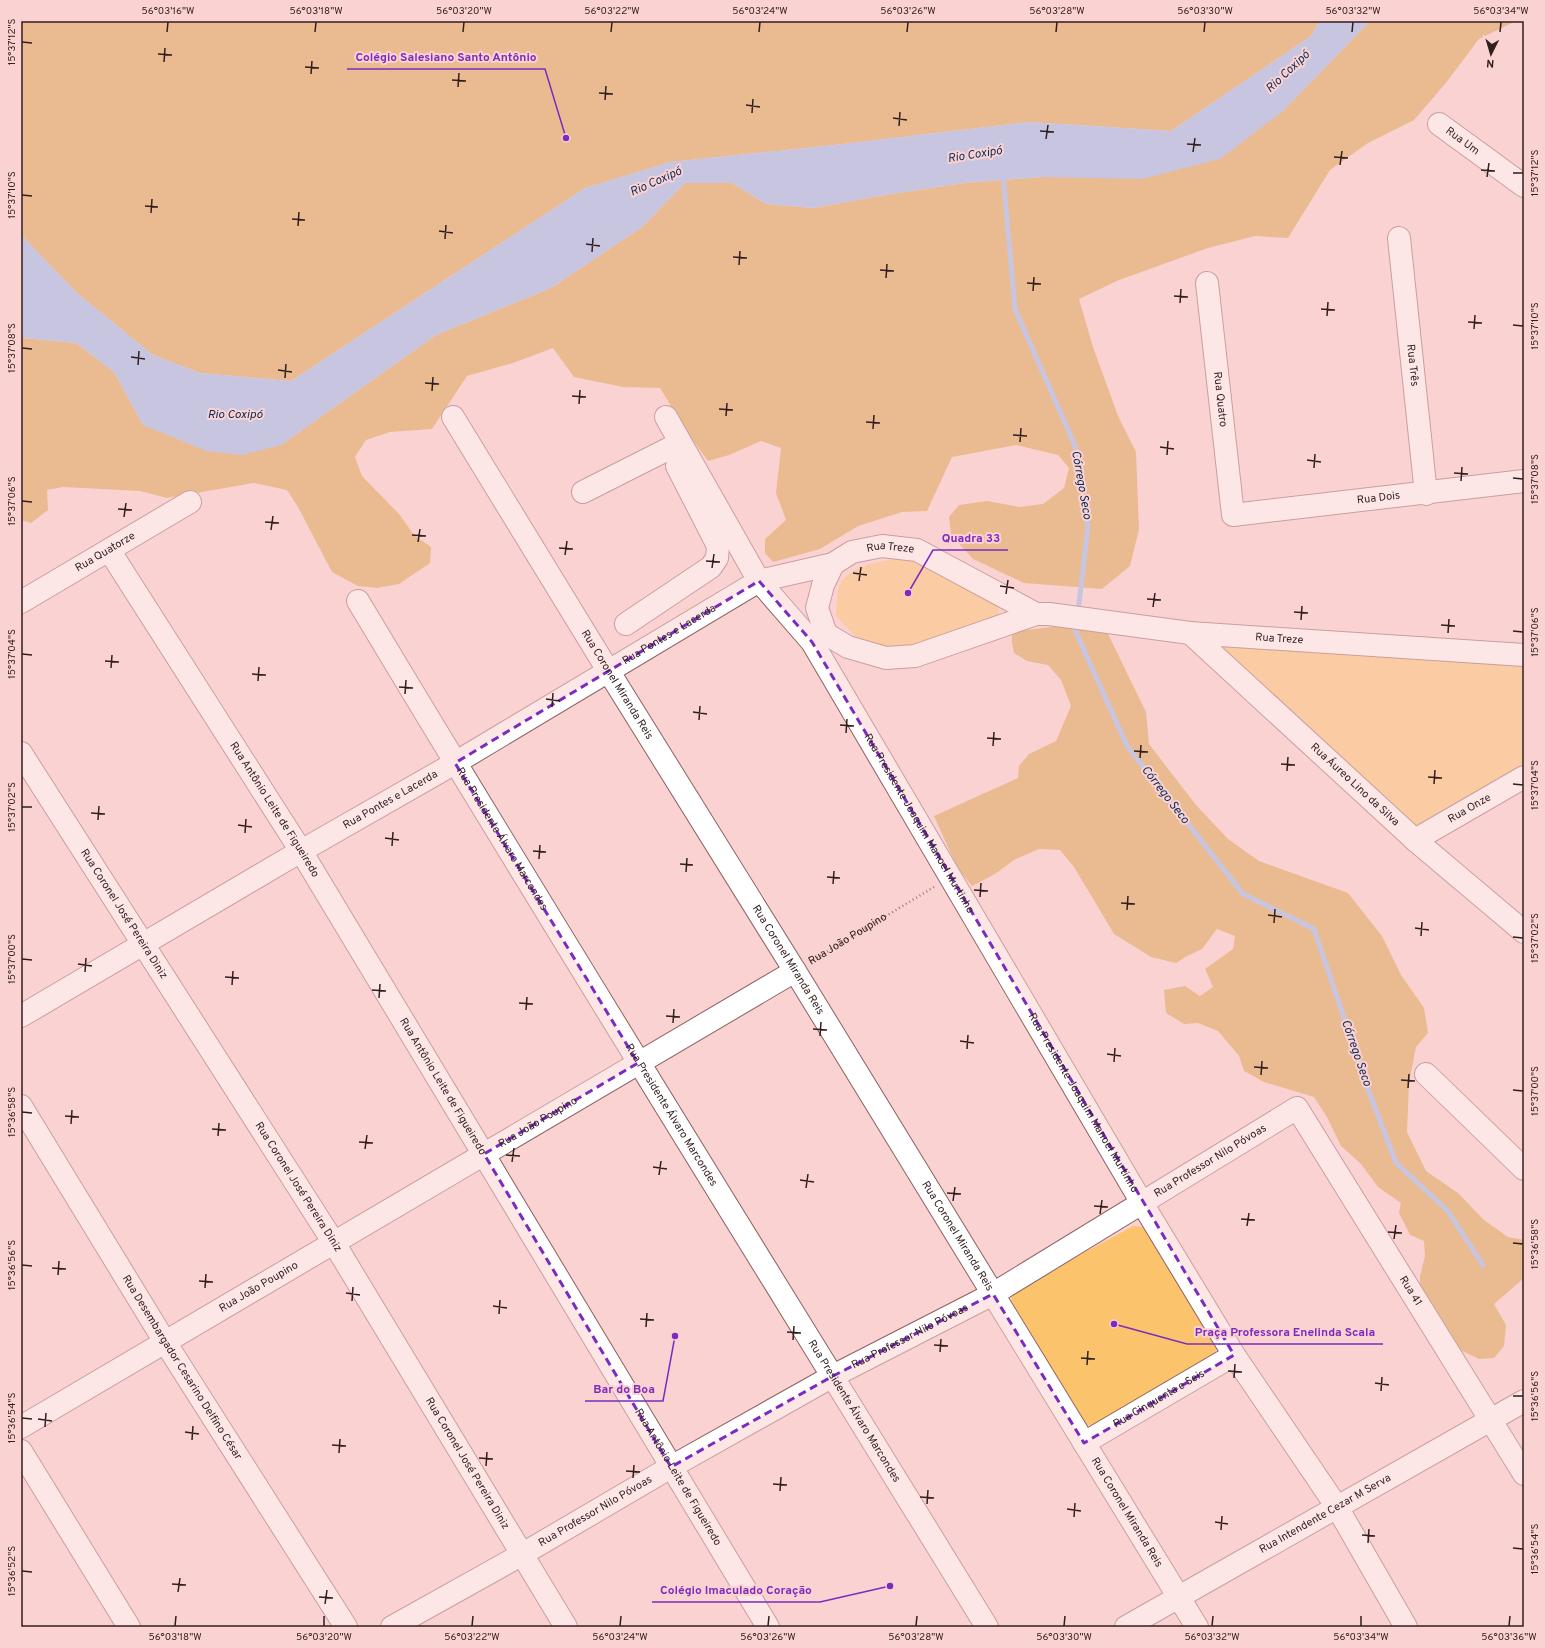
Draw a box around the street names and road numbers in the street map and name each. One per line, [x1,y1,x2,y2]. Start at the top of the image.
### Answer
street label: Rua Um [1443,124,1482,158]
street label: Rua Três [1403,344,1422,387]
street label: Rua Quatro [1210,371,1230,428]
street label: Rua Dois [1356,489,1401,507]
street label: Rua Quatorze [73,529,138,575]
street label: Rua Treze [865,539,915,557]
street label: Rua Pontes e Lacerda [620,601,719,668]
street label: Rua Coronel Miranda Reis [578,627,656,742]
street label: Rua Treze [1255,630,1304,647]
street label: Rua Presidente Joaquim Manoel Murtinho [860,731,977,916]
street label: Rua Antônio Leite de Figueiredo [226,739,322,880]
street label: Rua Áureo Lino da Silva [1307,740,1402,829]
street label: Rua Presidente Álvaro Marcondes [453,765,551,913]
street label: Rua Pontes e Lacerda [341,767,440,832]
street label: Rua Onze [1445,790,1494,826]
street label: Rua Coronel José Pereira Diniz [77,846,171,982]
street label: Rua Coronel Miranda Reis [749,902,827,1017]
street label: Rua João Poupino [806,910,890,968]
street label: Rua Presidente Joaquim Manoel Murtinho [1025,1010,1141,1195]
street label: Rua Antônio Leite de Figueiredo [396,1015,489,1158]
street label: Rua Presidente Álvaro Marcondes [622,1041,721,1189]
street label: Rua João Poupino [496,1094,580,1151]
street label: Rua Coronel José Pereira Diniz [252,1119,345,1255]
street label: Rua Professor Nilo Póvoas [1151,1121,1269,1201]
street label: Rua Coronel Miranda Reis [918,1179,996,1294]
street label: Rua João Poupino [217,1258,301,1316]
street label: Rua Desembargador Cesarino Delfino César [119,1272,245,1463]
street label: Rua 41 [1396,1273,1425,1309]
street label: Rua Professor Nilo Póvoas [849,1301,971,1372]
street label: Rua Presidente Álvaro Marcondes [805,1337,903,1485]
street label: Rua Cinquenta e Seis [1111,1367,1207,1431]
street label: Rua Coronel José Pereira Diniz [422,1395,512,1532]
street label: Rua Antônio Leite de Figueiredo [631,1406,725,1548]
street label: Rua Coronel Miranda Reis [1088,1455,1166,1570]
street label: Rua Intendente Cezar M Serva [1257,1471,1394,1557]
street label: Rua Professor Nilo Póvoas [536,1473,655,1550]

